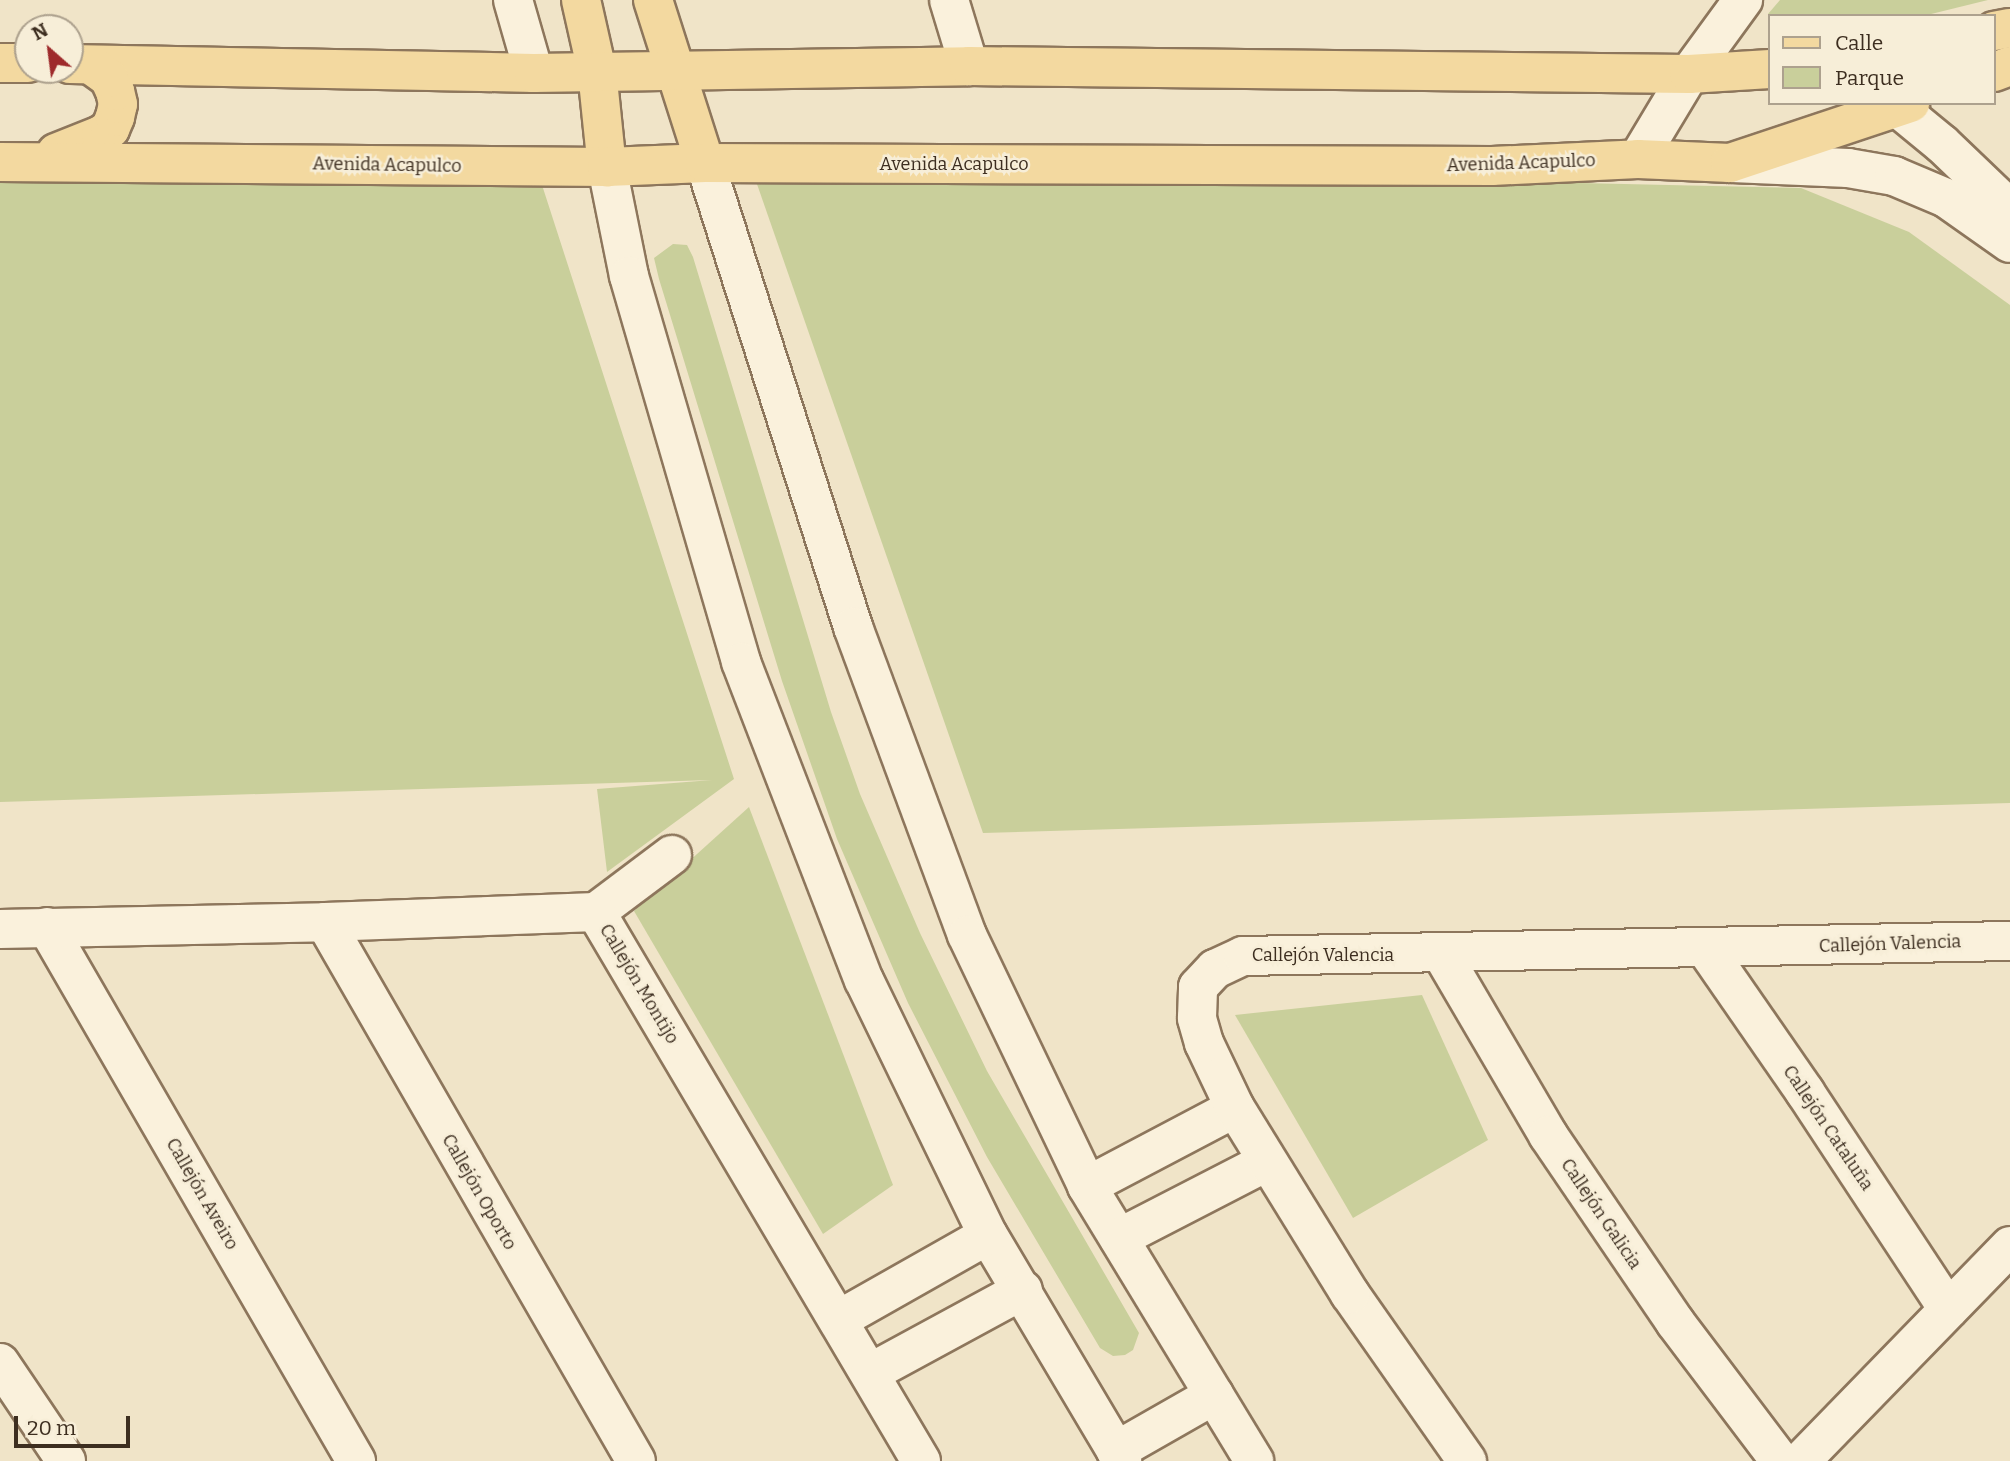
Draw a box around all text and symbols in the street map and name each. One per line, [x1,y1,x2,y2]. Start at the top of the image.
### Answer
north arrow [14,14,84,84]
legend [1769,14,1996,105]
text: N [28,18,52,45]
text: Calle [1835,30,1883,56]
text: Parque [1835,65,1904,91]
street label: Avenida Acapulco [1446,150,1596,176]
street label: Avenida Acapulco [312,153,462,177]
street label: Avenida Acapulco [880,153,1028,175]
street label: Callejón Montijo [595,920,683,1048]
street label: Callejón Valencia [1818,931,1962,957]
street label: Callejón Valencia [1252,944,1394,966]
street label: Callejón Cataluña [1778,1061,1878,1195]
street label: Callejón Oporto [437,1130,521,1254]
street label: Callejón Aveiro [161,1134,243,1254]
street label: Callejón Galicia [1556,1155,1646,1273]
scale bar [18,1402,133,1446]
text: 20 m [27,1415,76,1441]

